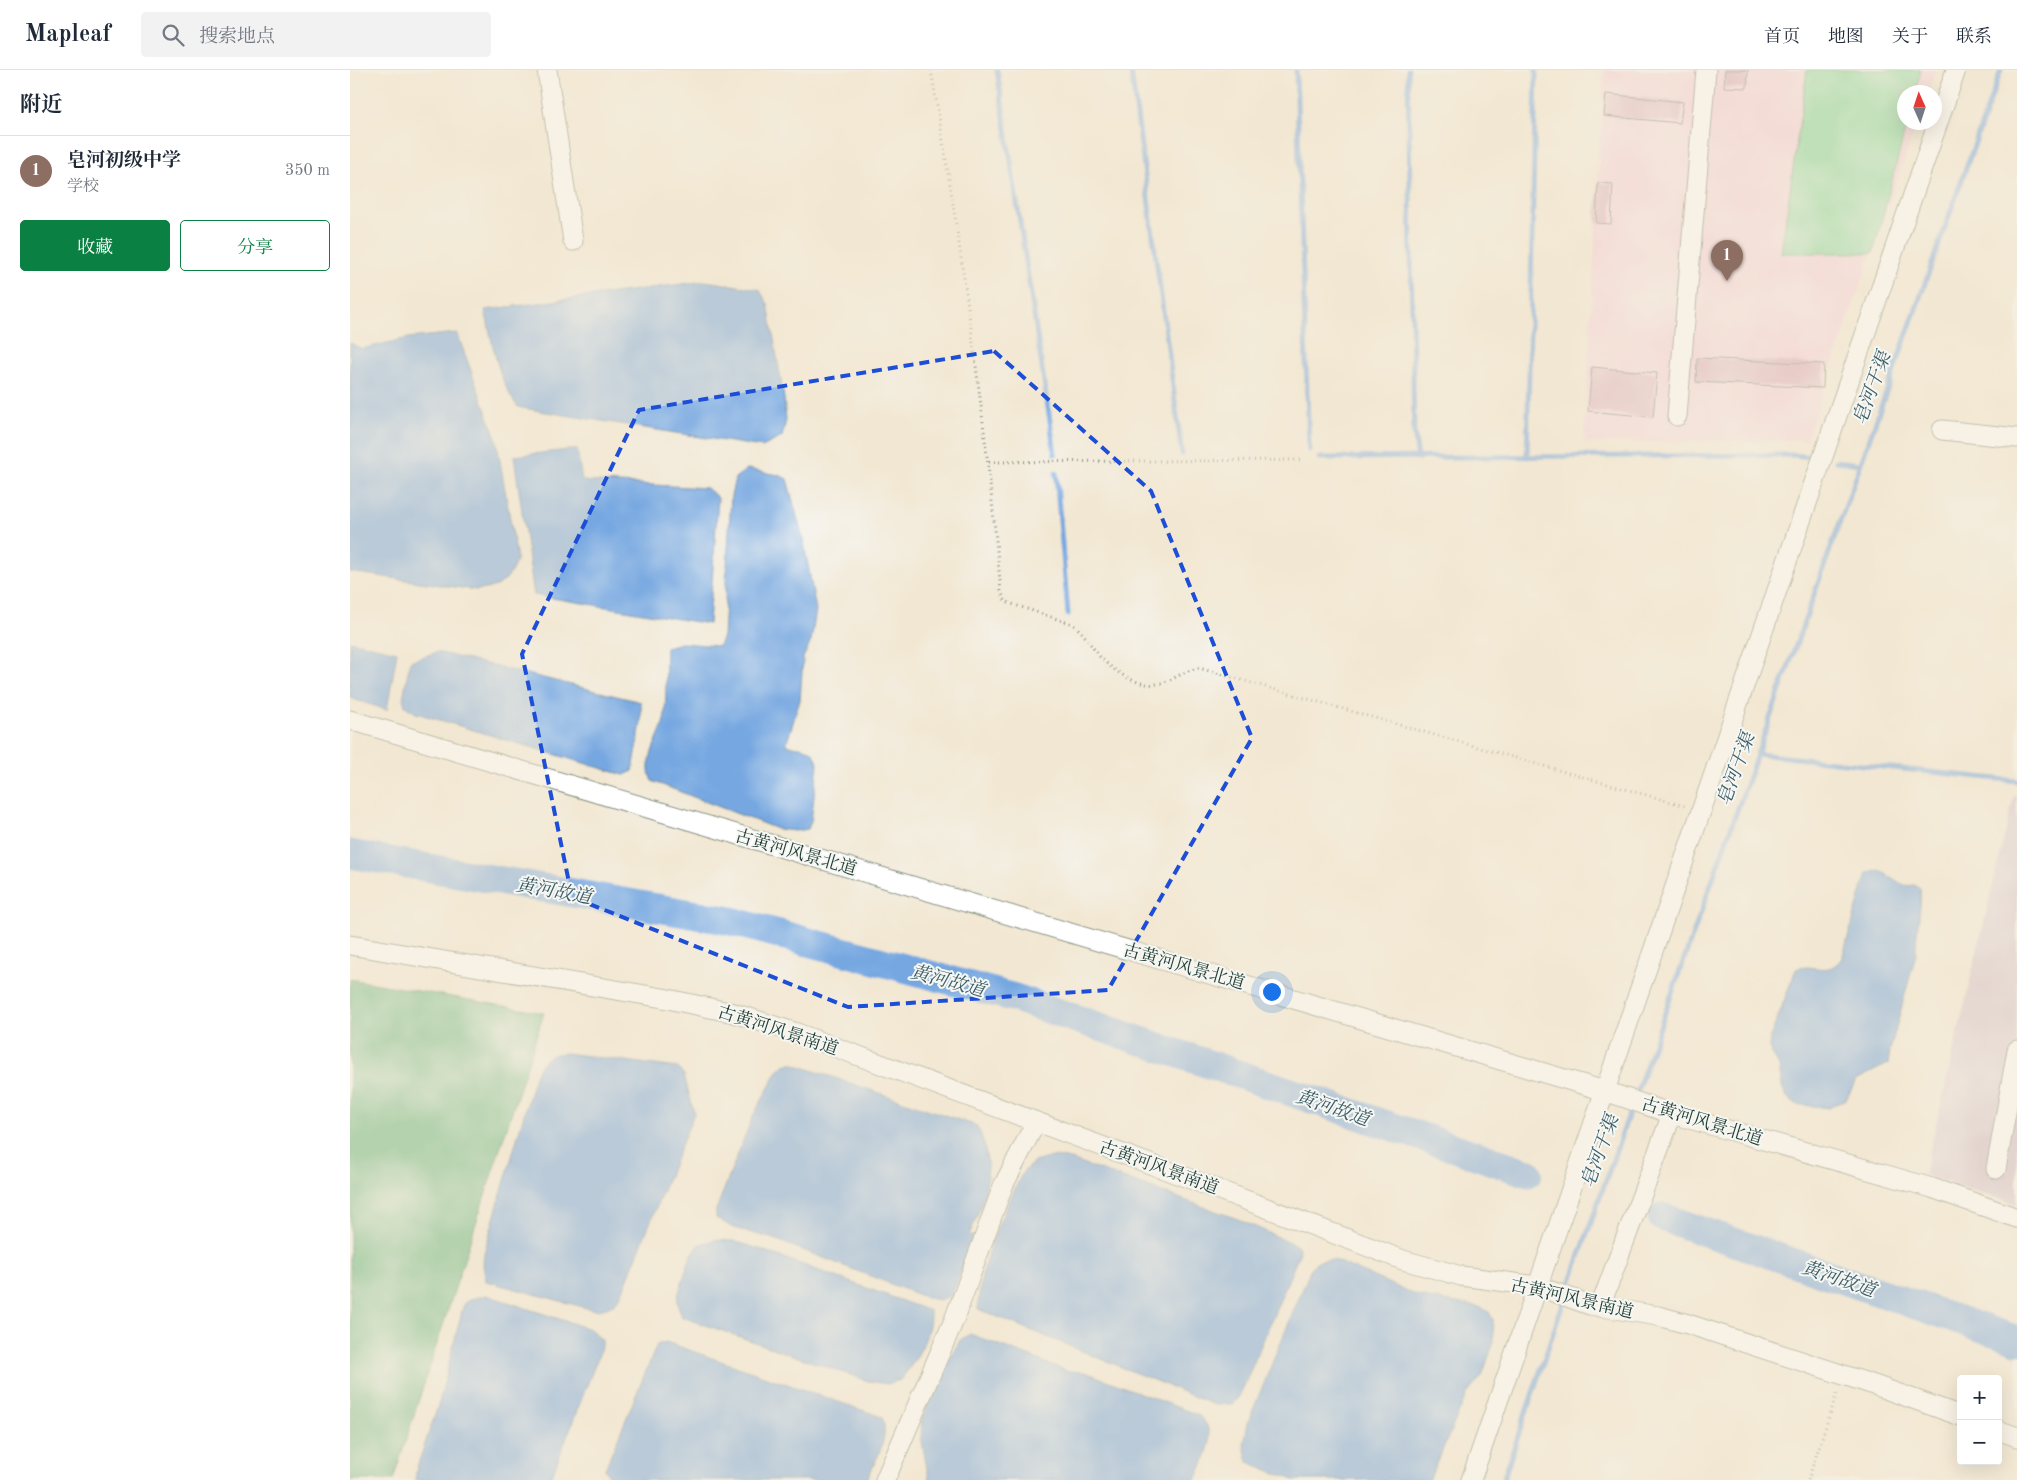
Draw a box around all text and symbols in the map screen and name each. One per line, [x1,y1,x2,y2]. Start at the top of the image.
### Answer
search box [141,12,491,57]
icon: search [159,21,187,49]
text: Mapleaf [25,23,111,47]
text: 搜索地点 [199,28,275,47]
text: 首页 [1764,28,1800,46]
text: 地图 [1828,28,1864,46]
text: 关于 [1892,28,1928,46]
text: 联系 [1956,28,1992,46]
north arrow [1897,85,1942,130]
text: 附近 [20,95,62,116]
text: 皂河初级中学 [67,152,181,171]
text: 1 [31,163,41,179]
text: 350 m [285,163,330,179]
text: 学校 [67,179,99,195]
button: 收藏 [20,220,170,271]
button: 分享 [180,220,330,271]
pin: 1 [1711,240,1743,281]
water label: 皂河干渠 [1850,346,1896,428]
water label: 皂河干渠 [1714,727,1760,809]
street label: 古黄河风景北道 [733,825,859,879]
water label: 黄河故道 [514,875,596,909]
street label: 古黄河风景北道 [1121,939,1247,993]
water label: 黄河故道 [908,961,990,1002]
your location [1259,979,1285,1005]
street label: 古黄河风景南道 [715,1001,841,1059]
water label: 黄河故道 [1293,1086,1375,1132]
street label: 古黄河风景北道 [1639,1093,1765,1149]
water label: 皂河干渠 [1578,1109,1624,1191]
street label: 古黄河风景南道 [1096,1136,1222,1198]
water label: 黄河故道 [1799,1257,1881,1303]
street label: 古黄河风景南道 [1508,1274,1636,1322]
map controls [1957,1375,2002,1465]
button: + [1957,1375,2002,1420]
button: − [1957,1420,2002,1465]

